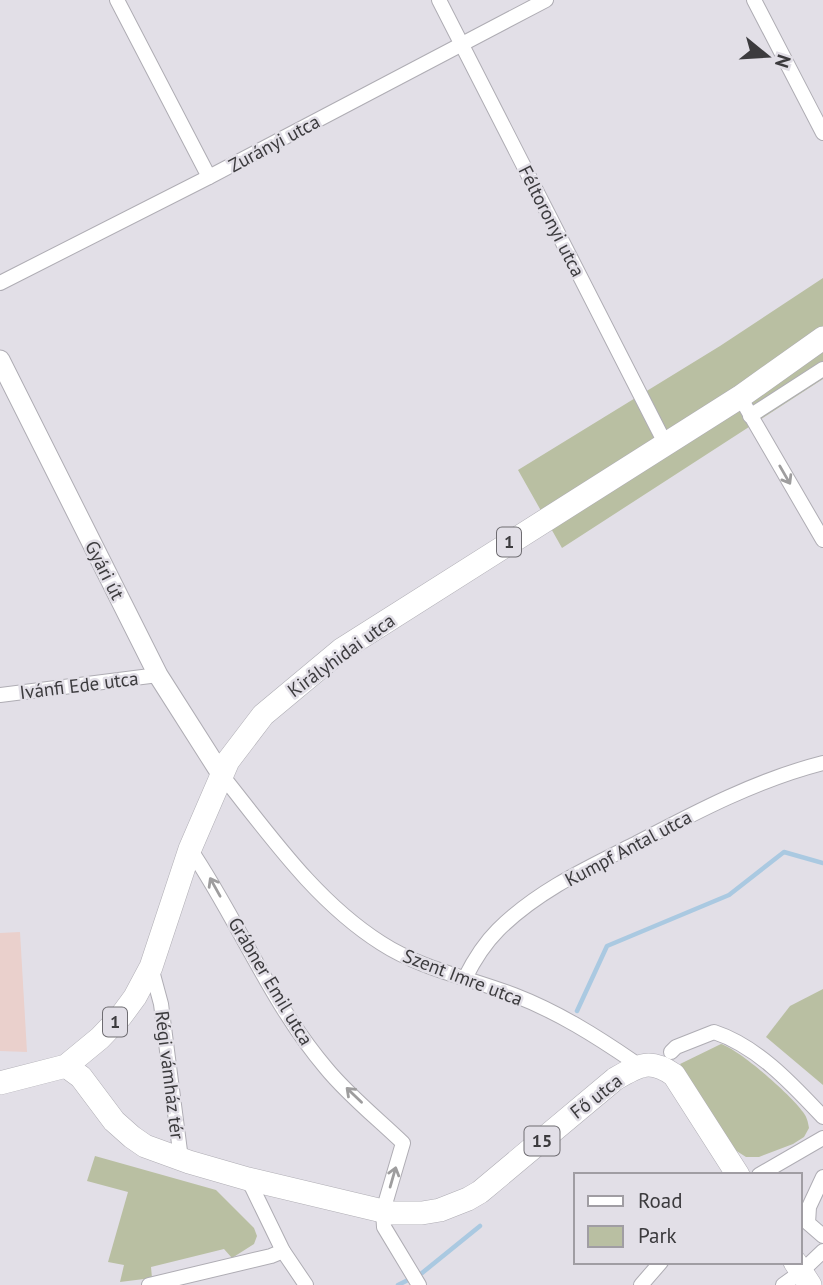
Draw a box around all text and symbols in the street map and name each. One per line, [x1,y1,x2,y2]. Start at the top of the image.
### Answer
north arrow [732,21,802,91]
text: N [770,52,797,71]
street label: Zurányi utca [224,109,324,177]
street label: Féltoronyi utca [514,161,590,281]
one-way arrow [778,464,792,484]
road number: 1 [497,528,521,556]
street label: Gyári út [80,536,130,604]
street label: Királyhidai utca [283,608,399,702]
street label: Ivánfi Ede utca [18,666,140,704]
street label: Kumpf Antal utca [561,805,695,891]
one-way arrow [208,877,222,897]
street label: Grábner Emil utca [223,913,319,1049]
street label: Szent Imre utca [400,943,526,1011]
road number: 1 [103,1007,127,1036]
street label: Régi vámház tér [150,1009,190,1141]
street label: Fő utca [565,1068,627,1124]
one-way arrow [345,1087,362,1104]
road number: 15 [524,1126,560,1156]
one-way arrow [387,1166,400,1188]
legend [574,1173,802,1264]
text: Road [638,1187,682,1214]
text: Park [638,1222,677,1249]

